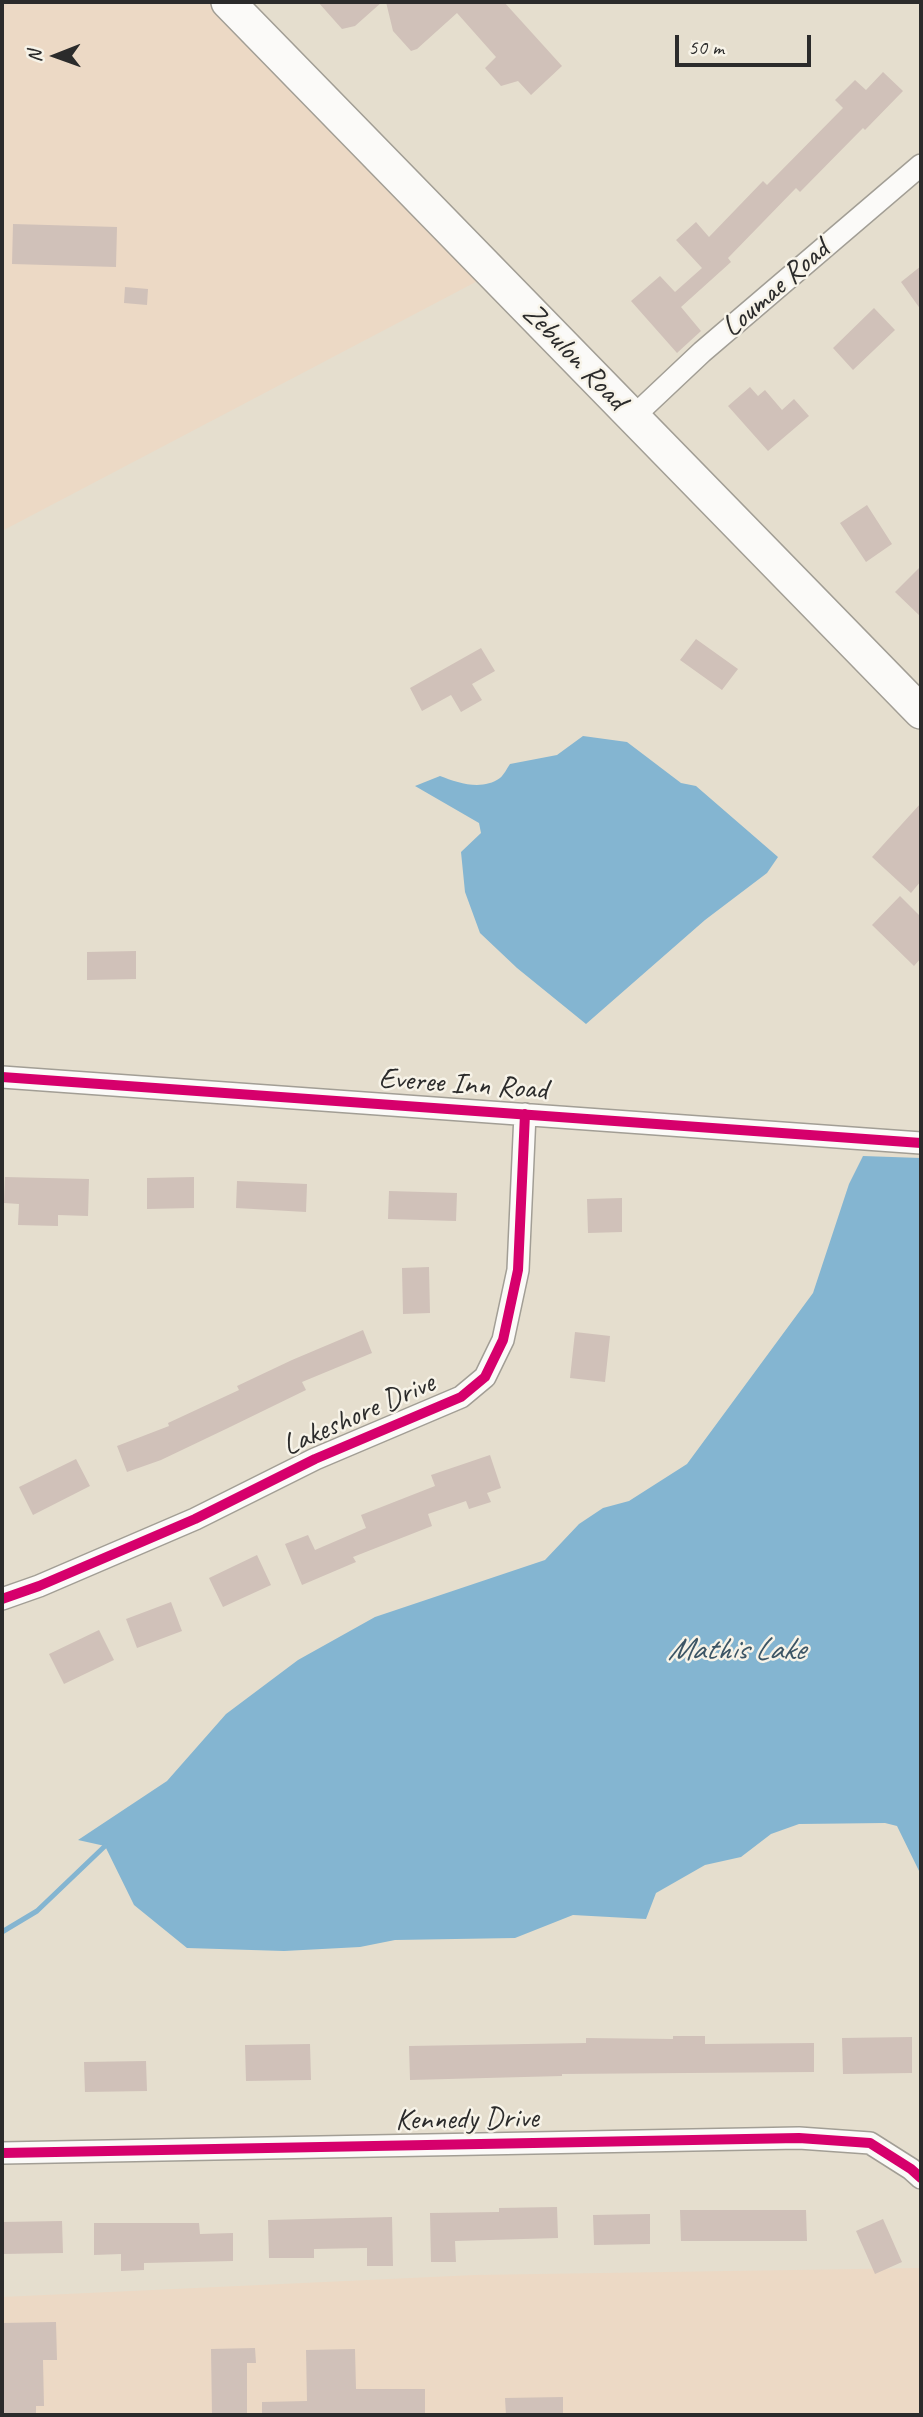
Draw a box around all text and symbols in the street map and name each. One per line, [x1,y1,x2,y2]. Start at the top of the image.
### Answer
north arrow [21,21,91,91]
scale bar [678,21,814,65]
text: 50 m [688,34,724,60]
text: N [23,50,47,62]
street label: Loumae Road [715,233,837,345]
street label: Zebulon Road [514,296,634,418]
street label: Everee Inn Road [377,1061,549,1109]
street label: Lakeshore Drive [277,1365,441,1465]
water label: Mathis Lake [668,1632,804,1670]
street label: Kennedy Drive [395,2101,539,2139]

